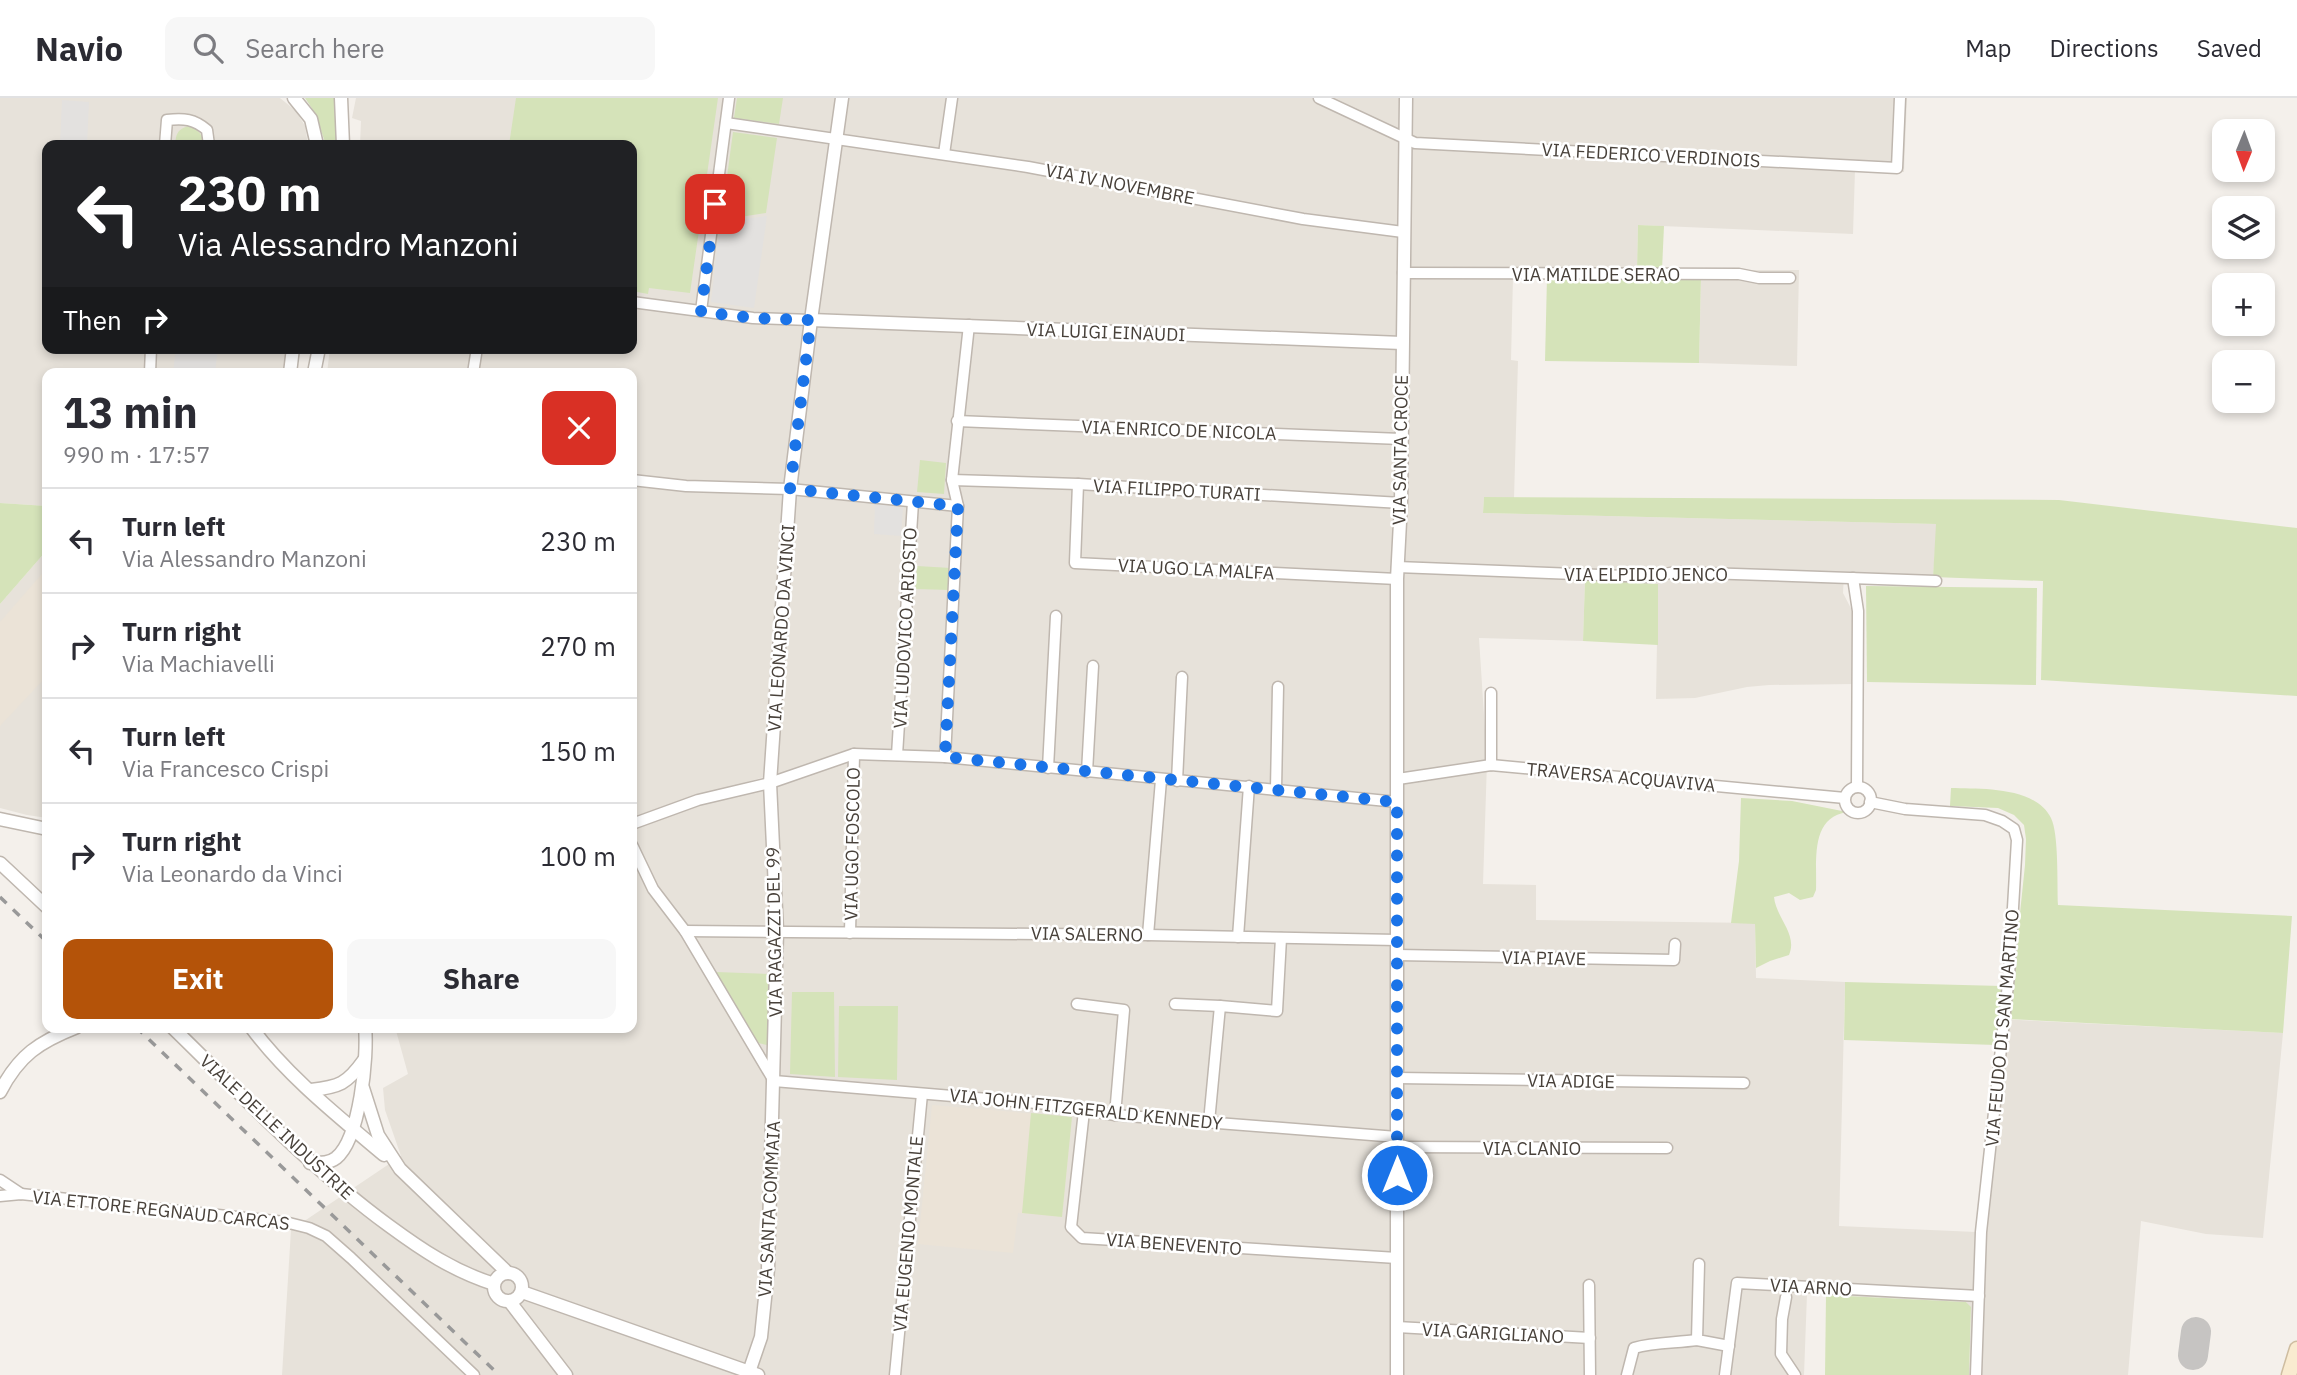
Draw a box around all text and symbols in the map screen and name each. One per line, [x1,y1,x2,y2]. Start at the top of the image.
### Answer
search box [165,17,655,80]
text: Navio [35,27,123,70]
icon: search [189,29,227,67]
text: Search here [245,31,385,65]
text: Map [1965,32,2011,64]
text: Directions [2049,32,2159,64]
text: Saved [2197,32,2262,64]
north arrow [2212,119,2275,182]
map controls [2212,119,2275,413]
street label: VIA FEDERICO VERDINOIS [1541,138,1761,172]
street label: VIA IV NOVEMBRE [1043,158,1197,210]
text: 230 m [178,161,322,224]
icon: left [63,168,154,259]
pin [685,174,745,234]
icon: arrive [696,185,734,223]
button: layers [2212,196,2275,259]
text: Via Alessandro Manzoni [178,223,519,265]
street label: VIA MATILDE SERAO [1512,263,1680,286]
button: + [2212,273,2275,336]
icon: right [136,301,174,339]
text: Then [63,303,122,337]
street label: VIA LUIGI EINAUDI [1026,318,1186,346]
button: − [2212,350,2275,413]
street label: VIA SANTA CROCE [1387,375,1413,525]
text: 13 min [63,385,198,440]
button: close [542,391,616,465]
street label: VIA ENRICO DE NICOLA [1081,415,1277,445]
text: 990 m · 17:57 [63,439,210,469]
street label: VIA FILIPPO TURATI [1093,474,1261,506]
text: Turn left [122,509,225,543]
icon: left [63,522,101,560]
street label: VIA LEONARDO DA VINCI [762,523,800,733]
text: 230 m [540,524,616,558]
street label: VIA LUDOVICO ARIOSTO [888,527,922,729]
text: Via Alessandro Manzoni [122,543,367,573]
street label: VIA UGO LA MALFA [1117,553,1275,585]
street label: VIA ELPIDIO JENCO [1564,563,1728,586]
text: Turn right [122,614,241,648]
icon: right [63,627,101,665]
text: 270 m [540,629,616,663]
text: Via Machiavelli [122,648,275,678]
text: Turn left [122,719,225,753]
icon: left [63,732,101,770]
text: 150 m [540,734,616,768]
text: Via Francesco Crispi [122,753,329,783]
street label: TRAVERSA ACQUAVIVA [1526,757,1717,797]
street label: VIA UGO FOSCOLO [839,767,865,921]
text: Turn right [122,824,241,858]
icon: right [63,837,101,875]
text: 100 m [540,839,616,873]
street label: VIA RAGAZZI DEL 99 [761,847,787,1017]
text: Via Leonardo da Vinci [122,858,343,888]
street label: VIA FEUDO DI SAN MARTINO [1980,908,2024,1148]
street label: VIA SALERNO [1031,922,1143,946]
button: Exit [63,939,333,1019]
button: Share [347,939,616,1019]
street label: VIA PIAVE [1502,946,1586,970]
street label: VIALE DELLE INDUSTRIE [195,1049,359,1205]
street label: VIA ADIGE [1527,1069,1615,1093]
street label: VIA JOHN FITZGERALD KENNEDY [948,1083,1224,1135]
street label: VIA SANTA COMMAIA [753,1120,785,1298]
street label: VIA EUGENIO MONTALE [888,1135,928,1333]
street label: VIA CLANIO [1483,1137,1581,1160]
position arrow [1360,1138,1434,1212]
street label: VIA ETTORE REGNAUD CARCAS [31,1185,291,1235]
street label: VIA BENEVENTO [1105,1228,1243,1260]
street label: VIA ARNO [1769,1273,1853,1301]
street label: VIA GARIGLIANO [1421,1318,1565,1348]

